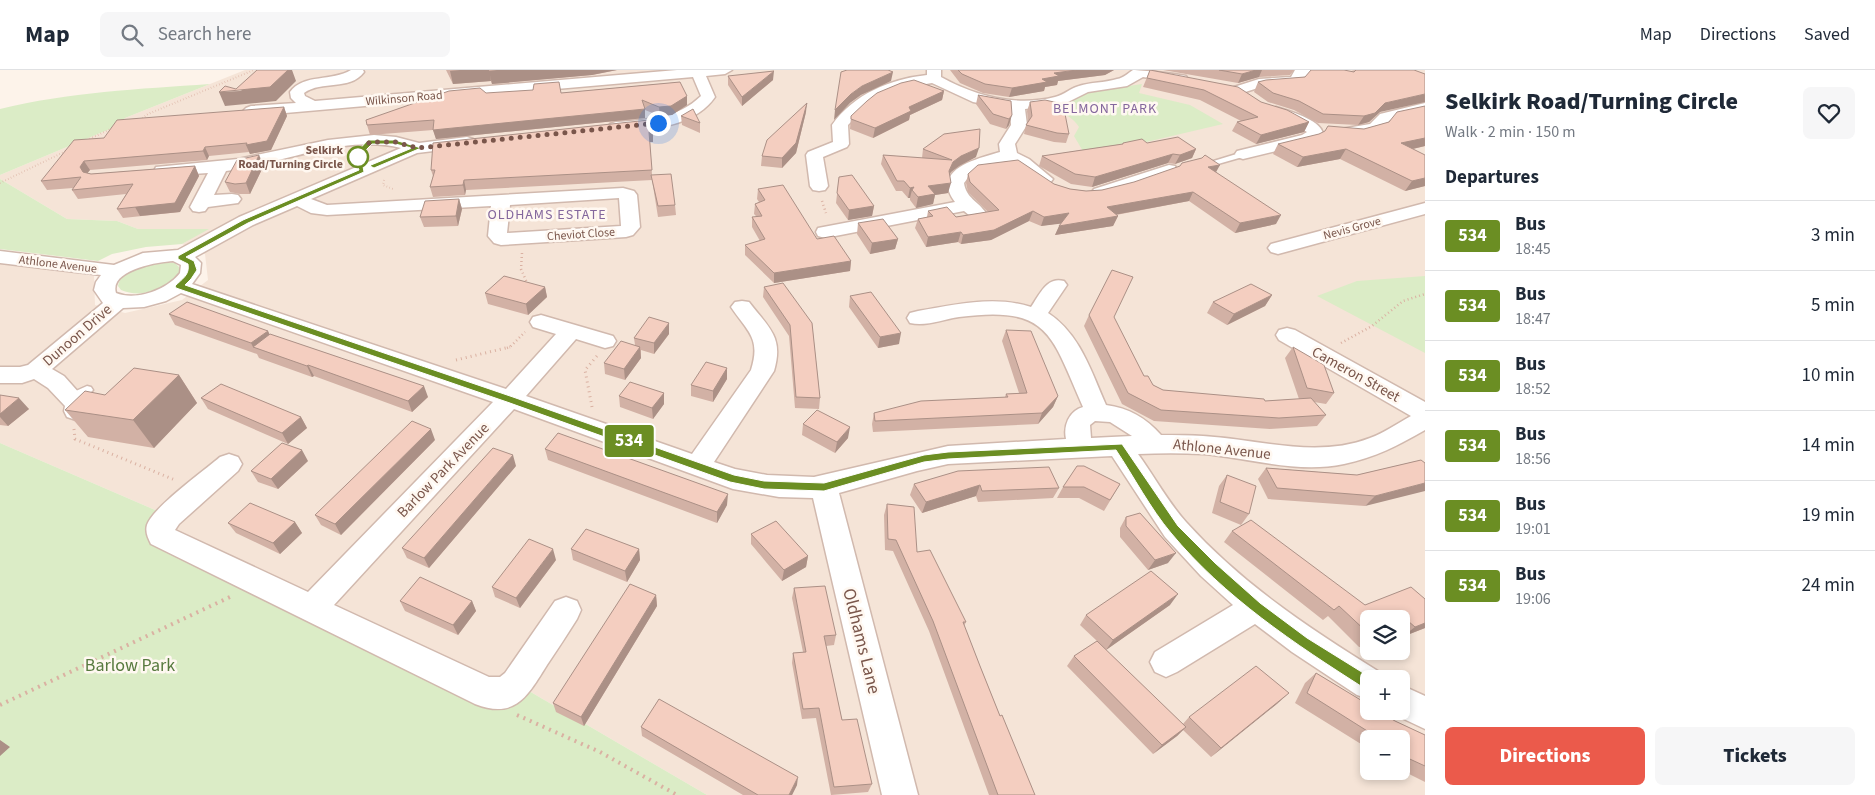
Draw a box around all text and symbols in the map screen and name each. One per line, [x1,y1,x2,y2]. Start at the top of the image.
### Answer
search box [100,12,450,57]
text: Map [25,17,70,52]
icon: search [118,21,146,49]
text: Search here [158,21,251,48]
text: Map [1640,22,1672,47]
text: Directions [1700,22,1776,47]
text: Saved [1804,22,1850,47]
text: Selkirk Road/Turning Circle [1445,84,1738,119]
street label: Wilkinson Road [365,87,443,110]
button: heart [1803,87,1855,139]
district label: BELMONT PARK [1053,99,1157,119]
your location [646,111,671,136]
text: Walk · 2 min · 150 m [1445,121,1576,143]
place label: Selkirk Road/Turning Circle [238,142,343,173]
marker: Selkirk Road/Turning Circle [347,146,369,168]
text: Departures [1445,164,1539,191]
district label: OLDHAMS ESTATE [487,205,607,225]
text: Bus [1515,211,1546,238]
street label: Nevis Grove [1321,213,1383,244]
text: 3 min [1811,222,1855,249]
text: 534 [1458,223,1487,248]
street label: Cheviot Close [546,224,616,245]
text: 18:45 [1515,238,1551,260]
street label: Athlone Avenue [18,251,98,278]
text: Bus [1515,281,1546,308]
text: 5 min [1811,292,1855,319]
text: 534 [1458,293,1487,318]
street label: Dunoon Drive [38,299,117,371]
text: 18:47 [1515,308,1551,330]
street label: Cameron Street [1308,342,1404,407]
text: Bus [1515,351,1546,378]
text: 10 min [1801,362,1855,389]
text: 534 [1458,363,1487,388]
text: 18:52 [1515,378,1551,400]
street label: Barlow Park Avenue [393,418,494,522]
text: Bus [1515,421,1546,448]
line badge: 534 [600,425,658,457]
text: 534 [615,428,643,453]
text: 14 min [1801,432,1855,459]
text: 534 [1458,433,1487,458]
street label: Athlone Avenue [1172,434,1272,465]
text: 18:56 [1515,448,1551,470]
text: Bus [1515,491,1546,518]
text: 19 min [1801,502,1855,529]
text: 534 [1458,503,1487,528]
text: 19:01 [1515,518,1551,540]
text: Bus [1515,561,1546,588]
text: 24 min [1801,572,1855,599]
text: 534 [1458,573,1487,598]
street label: Oldhams Lane [836,586,887,697]
text: 19:06 [1515,588,1551,610]
map controls [1360,610,1410,780]
button: layers [1360,610,1410,660]
park label: Barlow Park [85,653,175,678]
button: + [1360,670,1410,720]
button: Directions [1445,727,1645,785]
button: Tickets [1655,727,1855,785]
button: − [1360,730,1410,780]

